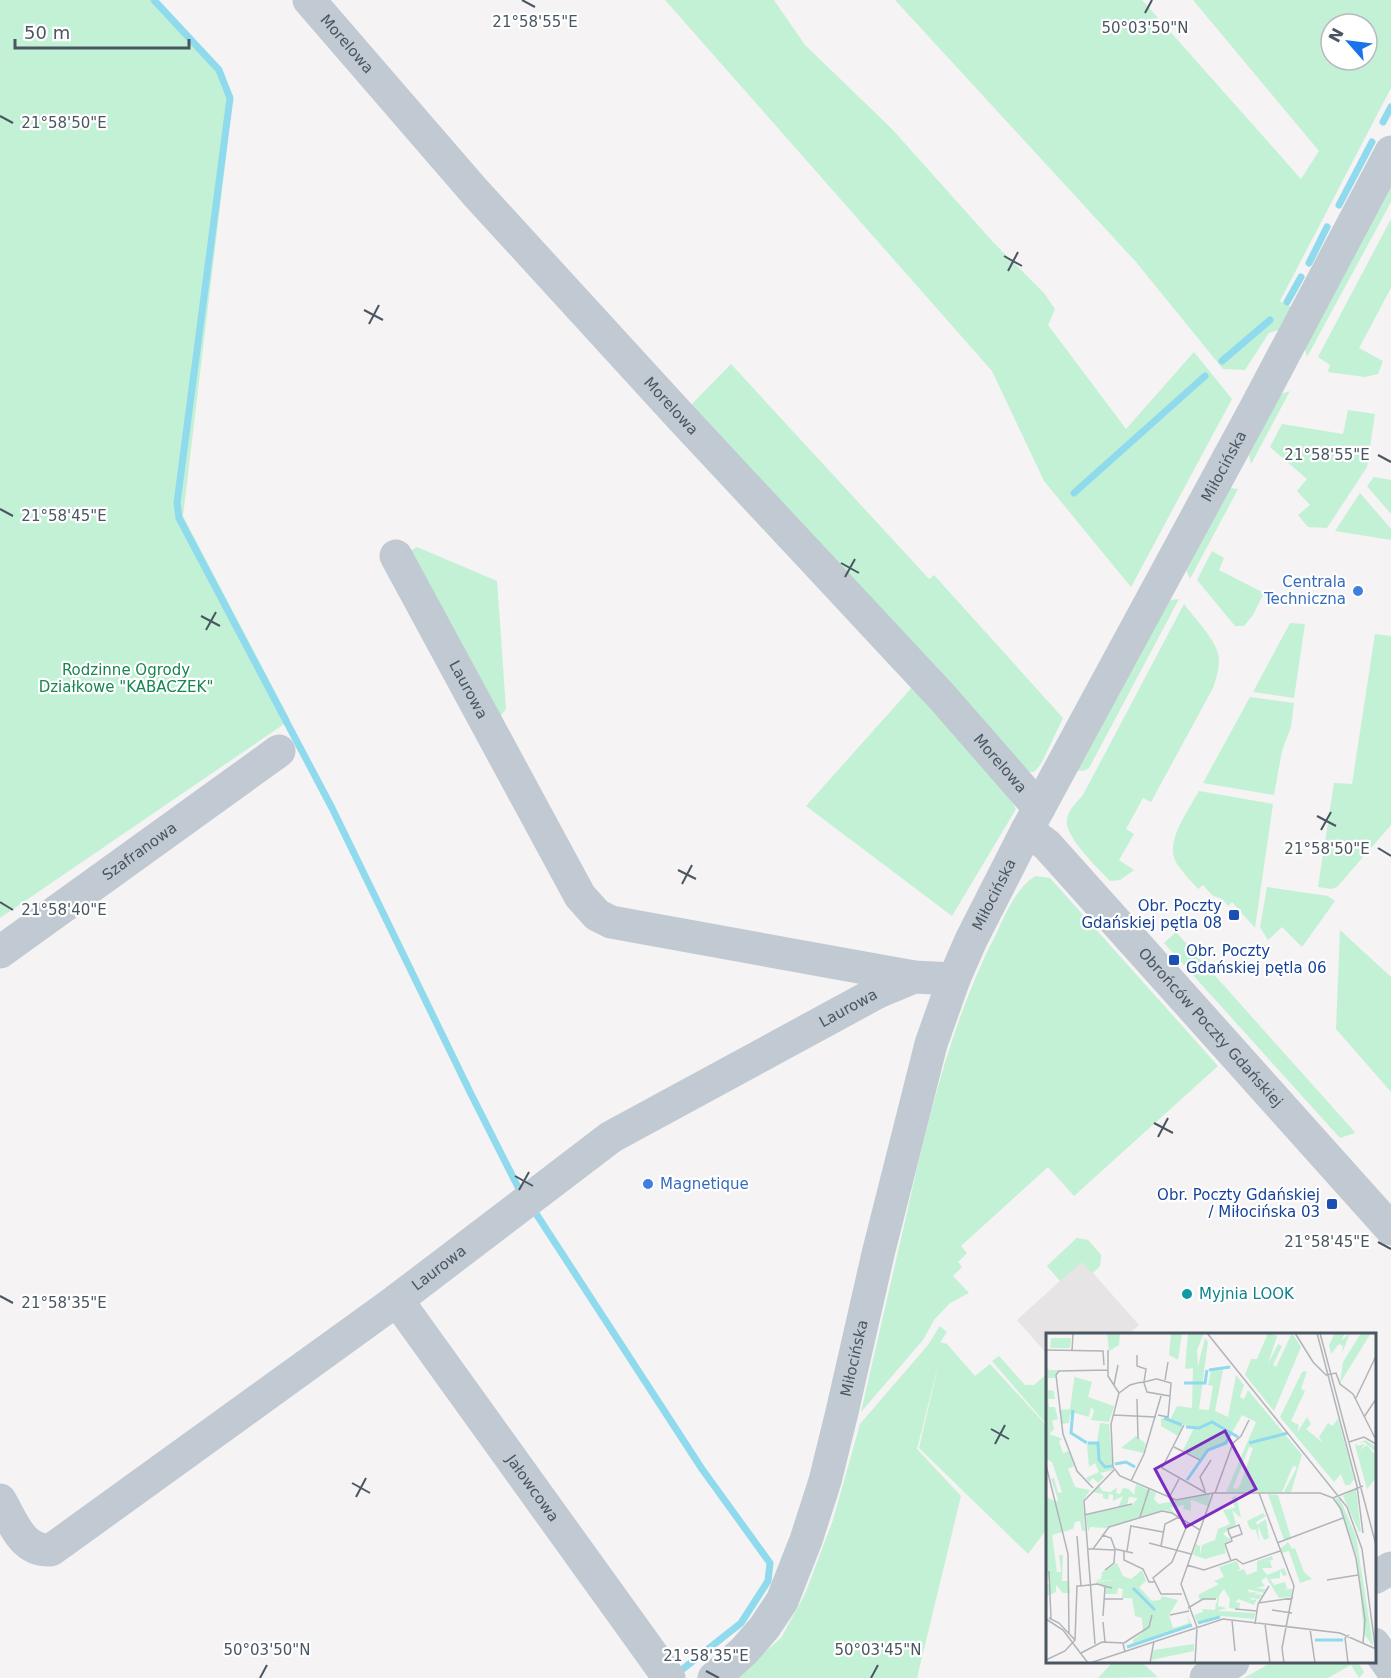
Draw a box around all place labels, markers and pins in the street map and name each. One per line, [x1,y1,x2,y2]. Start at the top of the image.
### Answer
place label: Centrala Techniczna [1263,573,1346,608]
marker: Centrala Techniczna [1351,584,1365,598]
place label: Obr. Poczty Gdańskiej pętla 08 [1081,897,1222,932]
marker: Obr. Poczty Gdańskiej pętla 08 [1227,908,1241,922]
place label: Obr. Poczty Gdańskiej pętla 06 [1186,942,1327,977]
marker: Obr. Poczty Gdańskiej pętla 06 [1167,953,1181,967]
place label: Magnetique [660,1175,749,1193]
marker: Magnetique [641,1177,655,1191]
place label: Obr. Poczty Gdańskiej / Miłocińska 03 [1157,1186,1320,1221]
marker: Obr. Poczty Gdańskiej / Miłocińska 03 [1325,1197,1339,1211]
place label: Myjnia LOOK [1199,1285,1295,1303]
marker: Myjnia LOOK [1180,1287,1194,1301]

